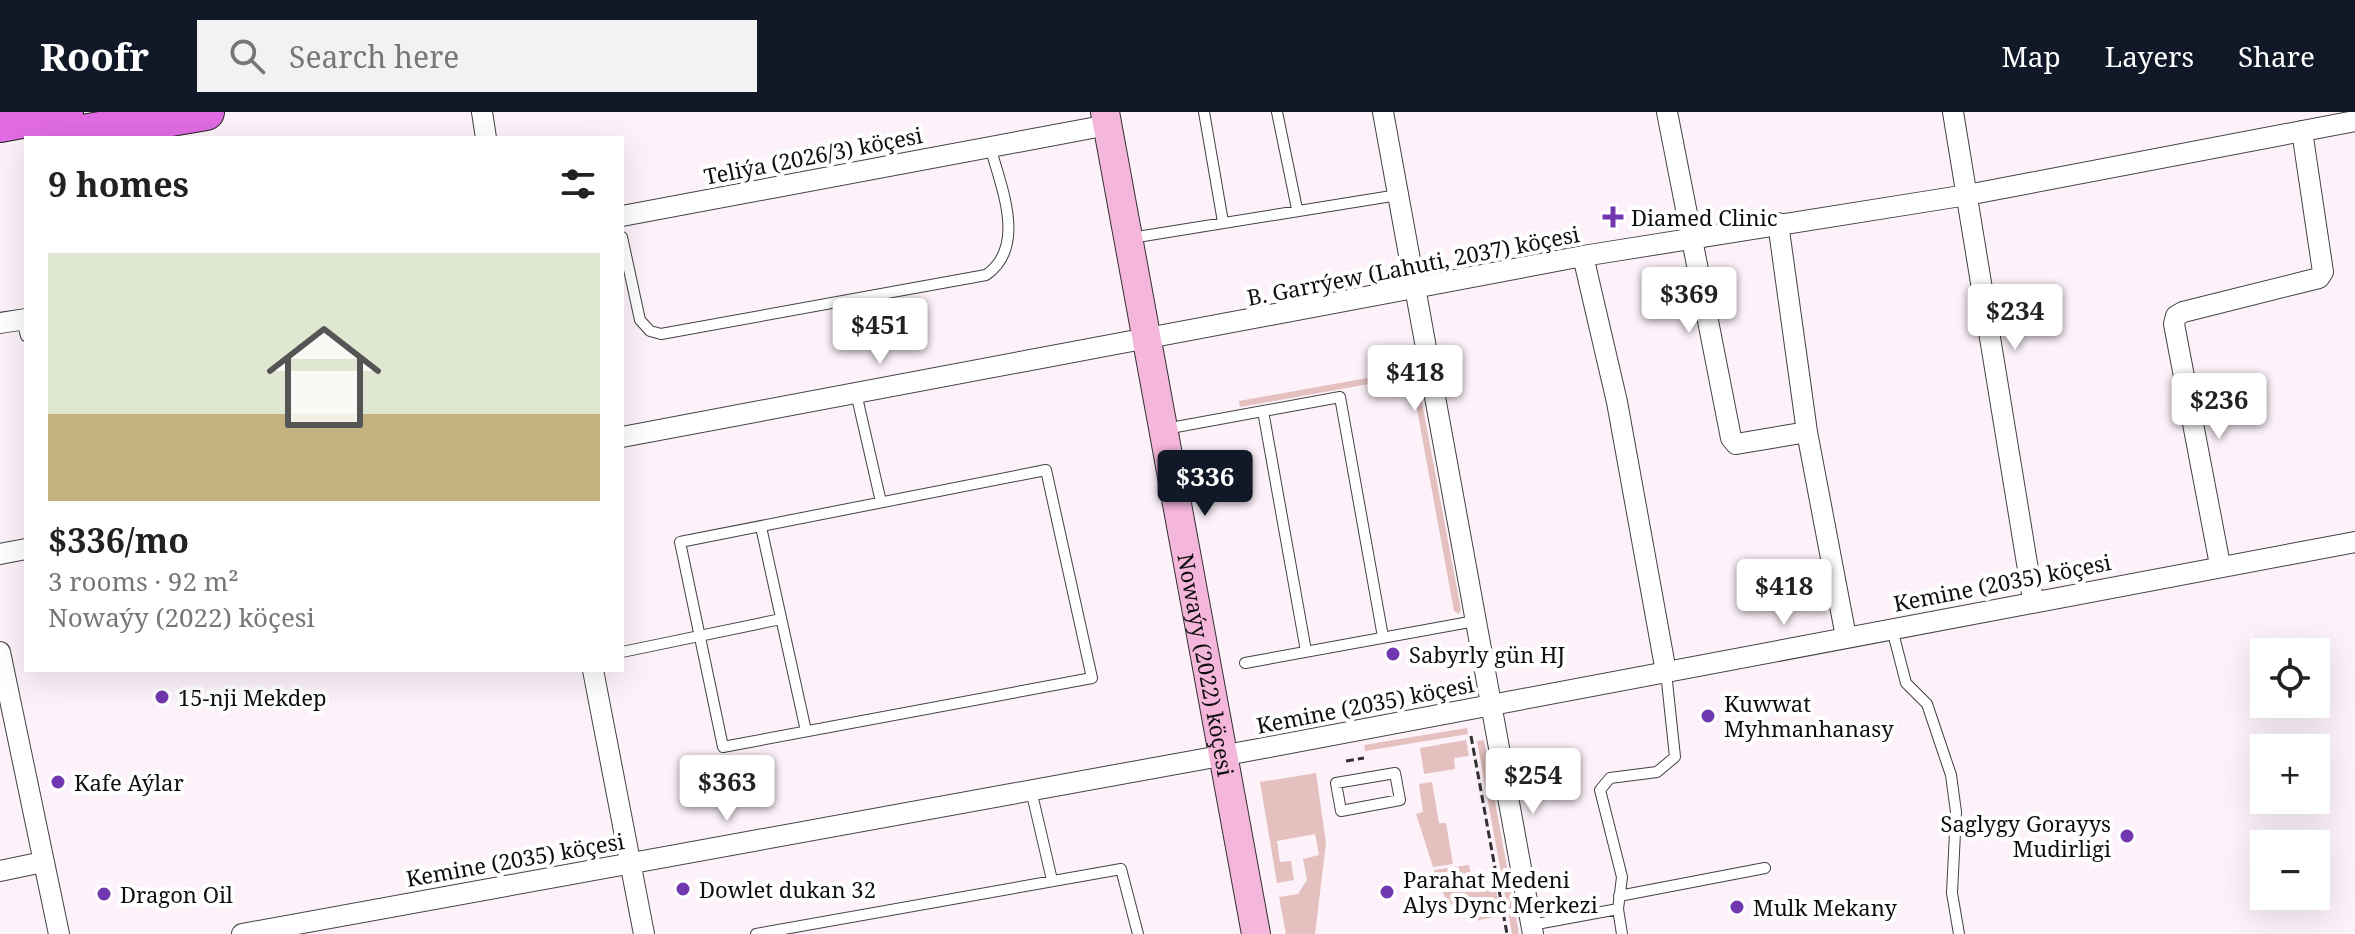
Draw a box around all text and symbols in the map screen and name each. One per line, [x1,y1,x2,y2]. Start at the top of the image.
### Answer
search box [197,20,757,92]
text: Roofr [40,30,149,82]
icon: search [225,34,269,78]
text: Search here [289,36,459,77]
text: Map [2002,37,2061,75]
text: Layers [2105,37,2194,75]
text: Share [2238,37,2315,75]
street label: Teliýa (2026/3) köçesi [701,119,925,191]
text: 9 homes [48,161,189,207]
icon: filters [556,162,600,206]
place label: Diamed Clinic [1631,202,1778,232]
marker: Diamed Clinic [1602,206,1624,228]
street label: B. Garrýew (Lahuti, 2037) köçesi [1244,218,1582,312]
pin: $369 [1642,267,1736,335]
text: $369 [1660,275,1718,311]
pin: $234 [1968,284,2062,352]
text: $234 [1986,292,2044,328]
pin: $451 [833,298,927,366]
icon: home [252,305,396,449]
text: $451 [851,306,909,342]
pin: $418 [1368,345,1462,413]
text: $418 [1386,353,1444,389]
pin: $236 [2172,373,2266,441]
text: $236 [2190,381,2248,417]
pin: $336 [1158,450,1252,518]
text: $336 [1176,458,1234,494]
text: $336/mo [48,517,189,563]
street label: Kemine (2035) köçesi [1891,546,2113,618]
street label: Nowaýy (2022) köçesi [1171,551,1242,779]
pin: $418 [1737,559,1831,627]
text: 3 rooms · 92 m² [48,563,239,599]
text: $418 [1755,567,1813,603]
text: Nowaýy (2022) köçesi [48,599,315,635]
map controls [2250,638,2330,910]
button: locate [2250,638,2330,718]
place label: Sabyrly gün HJ [1409,639,1565,669]
marker: Sabyrly gün HJ [1384,645,1402,663]
street label: Kemine (2035) köçesi [1254,668,1476,740]
place label: 15-nji Mekdep [178,682,327,712]
marker: 15-nji Mekdep [153,688,171,706]
place label: Kuwwat Myhmanhanasy [1724,688,1894,743]
marker: Kuwwat Myhmanhanasy [1699,707,1717,725]
button: + [2250,734,2330,814]
pin: $254 [1486,748,1580,816]
pin: $363 [680,755,774,823]
text: $254 [1504,756,1562,792]
text: $363 [698,763,756,799]
place label: Kafe Aýlar [74,767,184,797]
marker: Kafe Aýlar [49,773,67,791]
place label: Saglygy Gorayys Mudirligi [1941,808,2111,863]
street label: Kemine (2035) köçesi [404,825,626,893]
marker: Saglygy Gorayys Mudirligi [2118,827,2136,845]
button: − [2250,830,2330,910]
place label: Parahat Medeni Alys Dync Merkezi [1403,864,1598,919]
place label: Dowlet dukan 32 [699,874,876,904]
place label: Dragon Oil [120,879,233,909]
marker: Dowlet dukan 32 [674,880,692,898]
marker: Parahat Medeni Alys Dync Merkezi [1378,883,1396,901]
marker: Dragon Oil [95,885,113,903]
place label: Mulk Mekany [1753,892,1897,922]
marker: Mulk Mekany [1728,898,1746,916]

